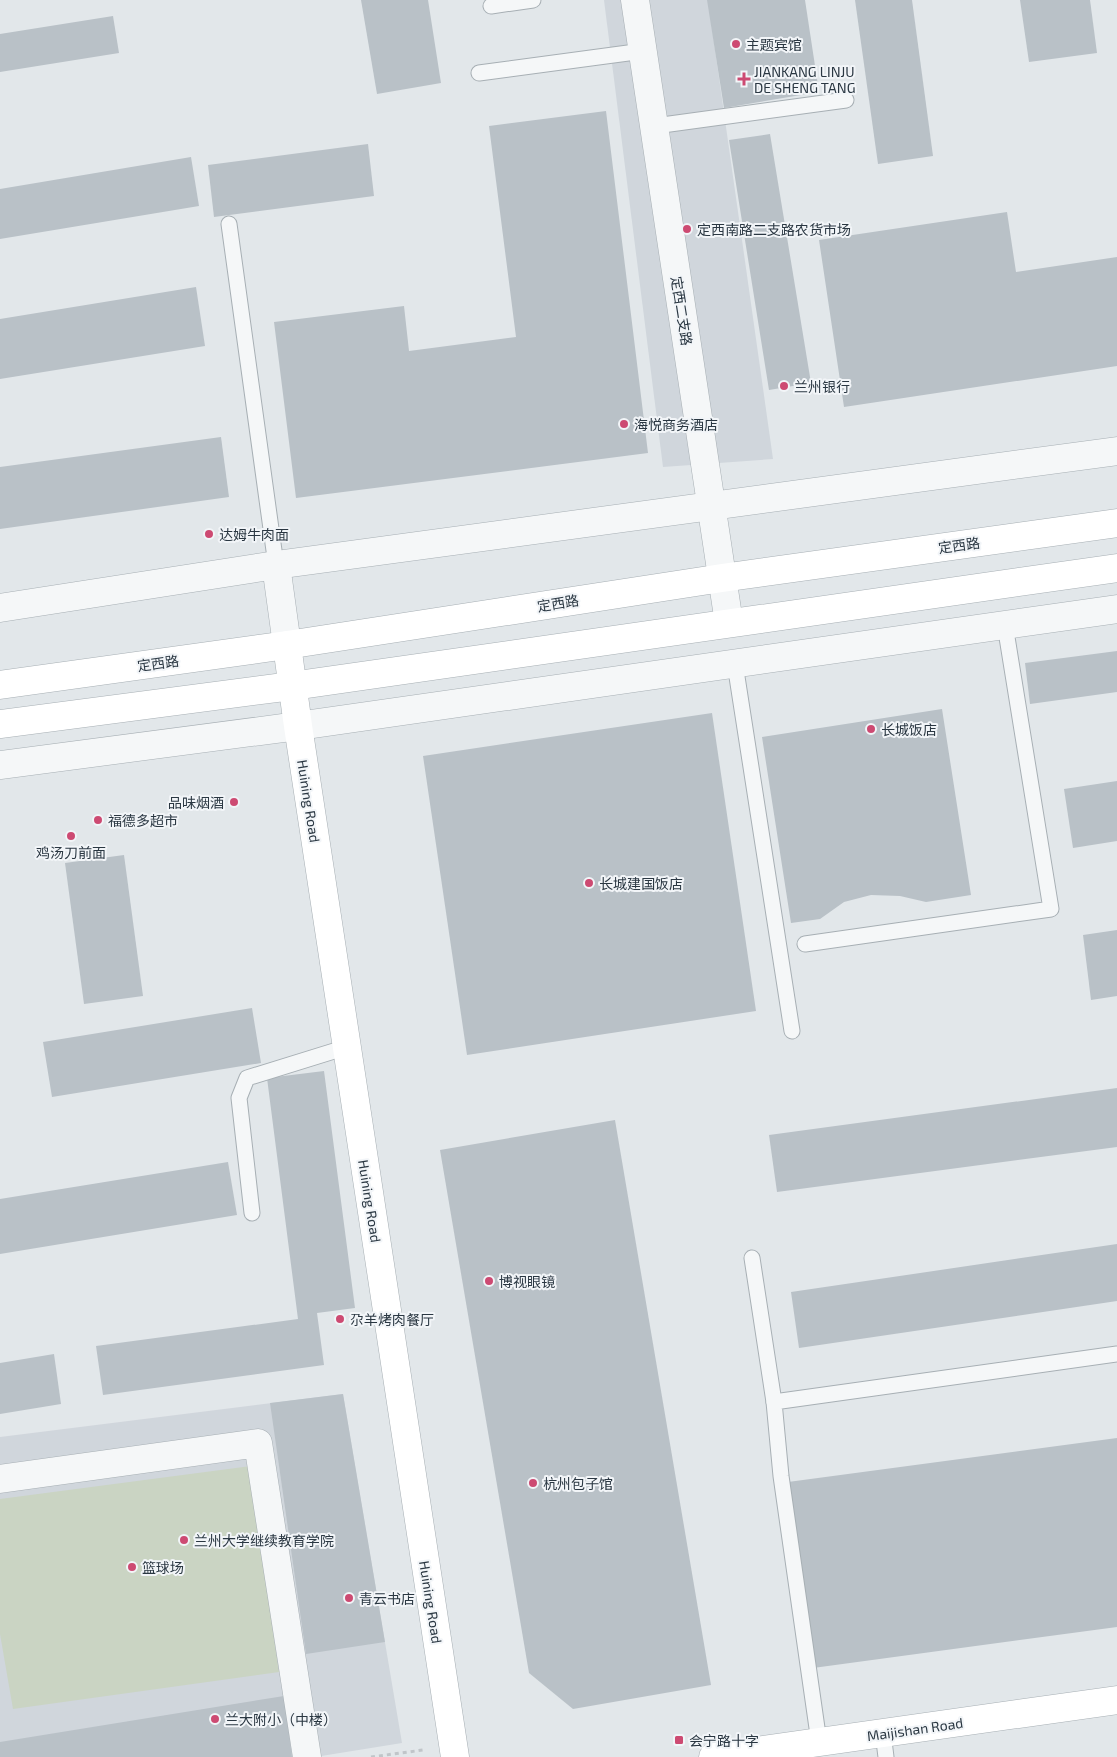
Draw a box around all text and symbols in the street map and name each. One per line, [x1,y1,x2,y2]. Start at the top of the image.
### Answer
place label: 主题宾馆 [746,36,802,53]
marker: 主题宾馆 [730,38,742,50]
place label: JIANKANG LINJU DE SHENG TANG [754,63,855,96]
marker: JIANKANG LINJU DE SHENG TANG [738,73,750,85]
place label: 定西南路二支路农货市场 [697,221,851,238]
marker: 定西南路二支路农货市场 [681,223,693,235]
street label: 定西二支路 [668,275,696,347]
place label: 兰州银行 [794,378,850,395]
marker: 兰州银行 [778,380,790,392]
place label: 海悦商务酒店 [634,416,718,433]
marker: 海悦商务酒店 [618,418,630,430]
place label: 达姆牛肉面 [219,526,289,543]
marker: 达姆牛肉面 [203,528,215,540]
street label: 定西路 [937,534,981,556]
street label: 定西路 [536,591,580,615]
street label: 定西路 [136,652,180,674]
place label: 长城饭店 [881,721,937,738]
marker: 长城饭店 [865,723,877,735]
street label: Huining Road [294,758,324,844]
place label: 品味烟酒 [168,794,224,811]
marker: 品味烟酒 [228,796,240,808]
place label: 福德多超市 [108,812,178,829]
marker: 福德多超市 [92,814,104,826]
marker: 鸡汤刀前面 [65,830,77,842]
place label: 鸡汤刀前面 [36,844,106,861]
place label: 长城建国饭店 [599,875,683,892]
marker: 长城建国饭店 [583,877,595,889]
street label: Huining Road [355,1158,385,1244]
place label: 博视眼镜 [499,1273,555,1290]
marker: 博视眼镜 [483,1275,495,1287]
place label: 尕羊烤肉餐厅 [350,1311,434,1328]
marker: 尕羊烤肉餐厅 [334,1313,346,1325]
place label: 杭州包子馆 [543,1475,613,1492]
marker: 杭州包子馆 [527,1477,539,1489]
place label: 兰州大学继续教育学院 [194,1532,334,1549]
marker: 兰州大学继续教育学院 [178,1534,190,1546]
place label: 篮球场 [142,1559,184,1576]
street label: Huining Road [416,1559,446,1645]
marker: 篮球场 [126,1561,138,1573]
place label: 青云书店 [359,1590,415,1607]
marker: 青云书店 [343,1592,355,1604]
place label: 兰大附小（中楼） [225,1711,337,1728]
marker: 兰大附小（中楼） [209,1713,221,1725]
street label: Maijishan Road [866,1714,964,1744]
place label: 会宁路十字 [689,1732,759,1749]
marker: 会宁路十字 [673,1734,685,1746]

